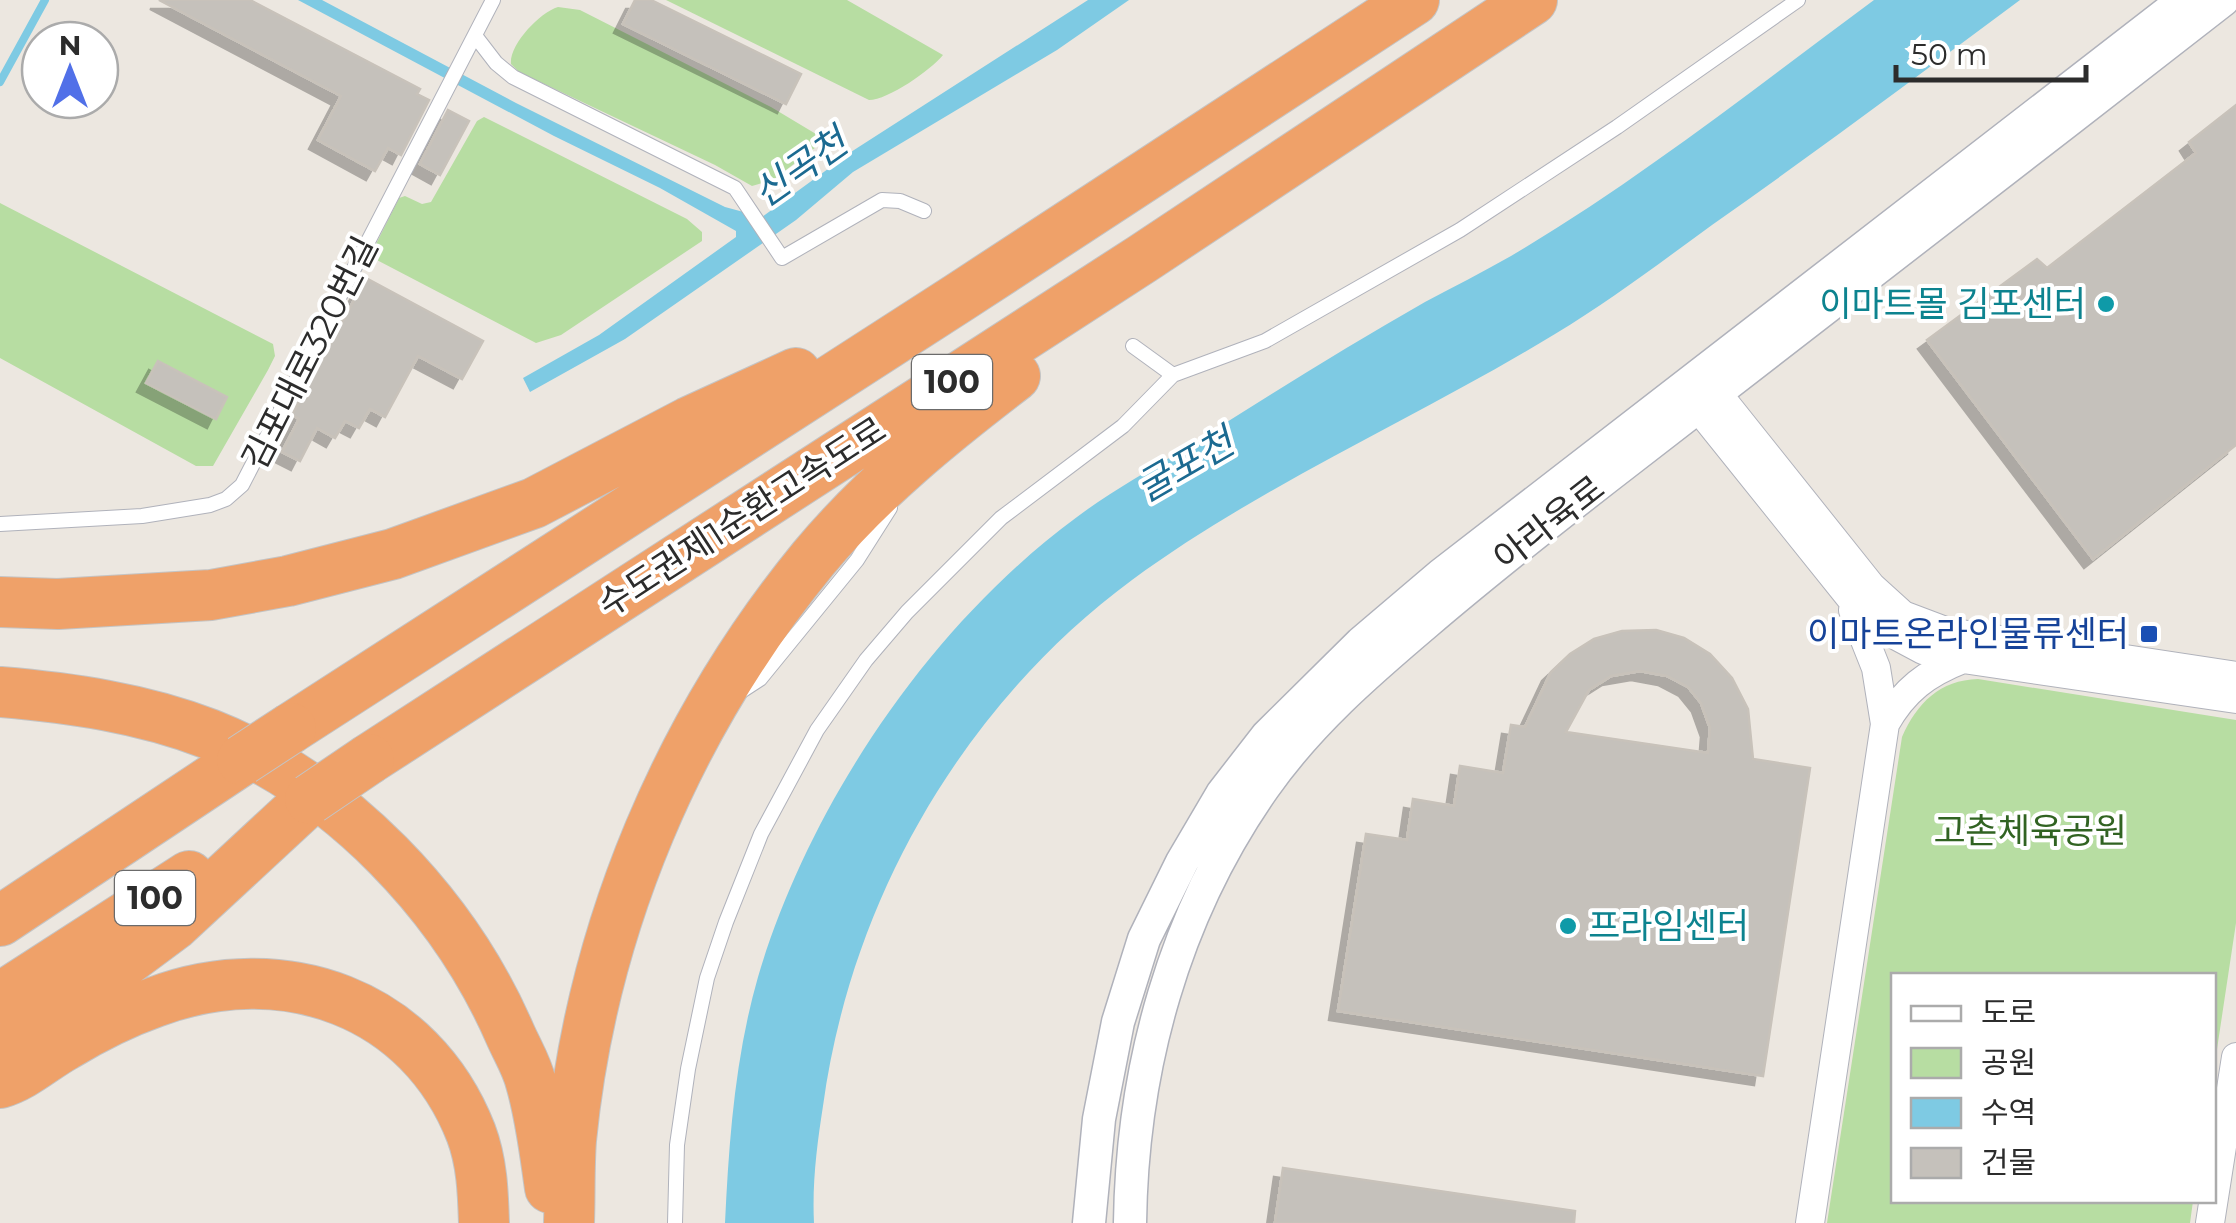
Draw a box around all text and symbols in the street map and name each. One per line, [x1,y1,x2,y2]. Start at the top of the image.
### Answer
north arrow [20,20,120,120]
scale bar [1896,20,2086,82]
text: N [59,28,81,62]
text: 50 m [1911,36,1988,73]
water label: 신곡천 [743,116,859,217]
street label: 김포대로320번길 [232,229,387,476]
place label: 이마트몰 김포센터 [1819,282,2086,325]
marker: 이마트몰 김포센터 [2095,293,2117,315]
road number: 100 [912,355,992,409]
street label: 수도권제1순환고속도로 [590,407,894,626]
water label: 굴포천 [1128,416,1245,511]
street label: 아라육로 [1485,466,1613,579]
place label: 이마트온라인물류센터 [1807,612,2129,655]
marker: 이마트온라인물류센터 [2138,623,2160,645]
park label: 고촌체육공원 [1933,809,2127,852]
road number: 100 [115,871,195,925]
place label: 프라임센터 [1588,904,1749,947]
marker: 프라임센터 [1557,915,1579,937]
legend [1891,973,2216,1203]
text: 도로 [1981,994,2036,1031]
text: 공원 [1981,1044,2036,1081]
text: 수역 [1981,1094,2036,1131]
text: 건물 [1981,1144,2036,1181]

